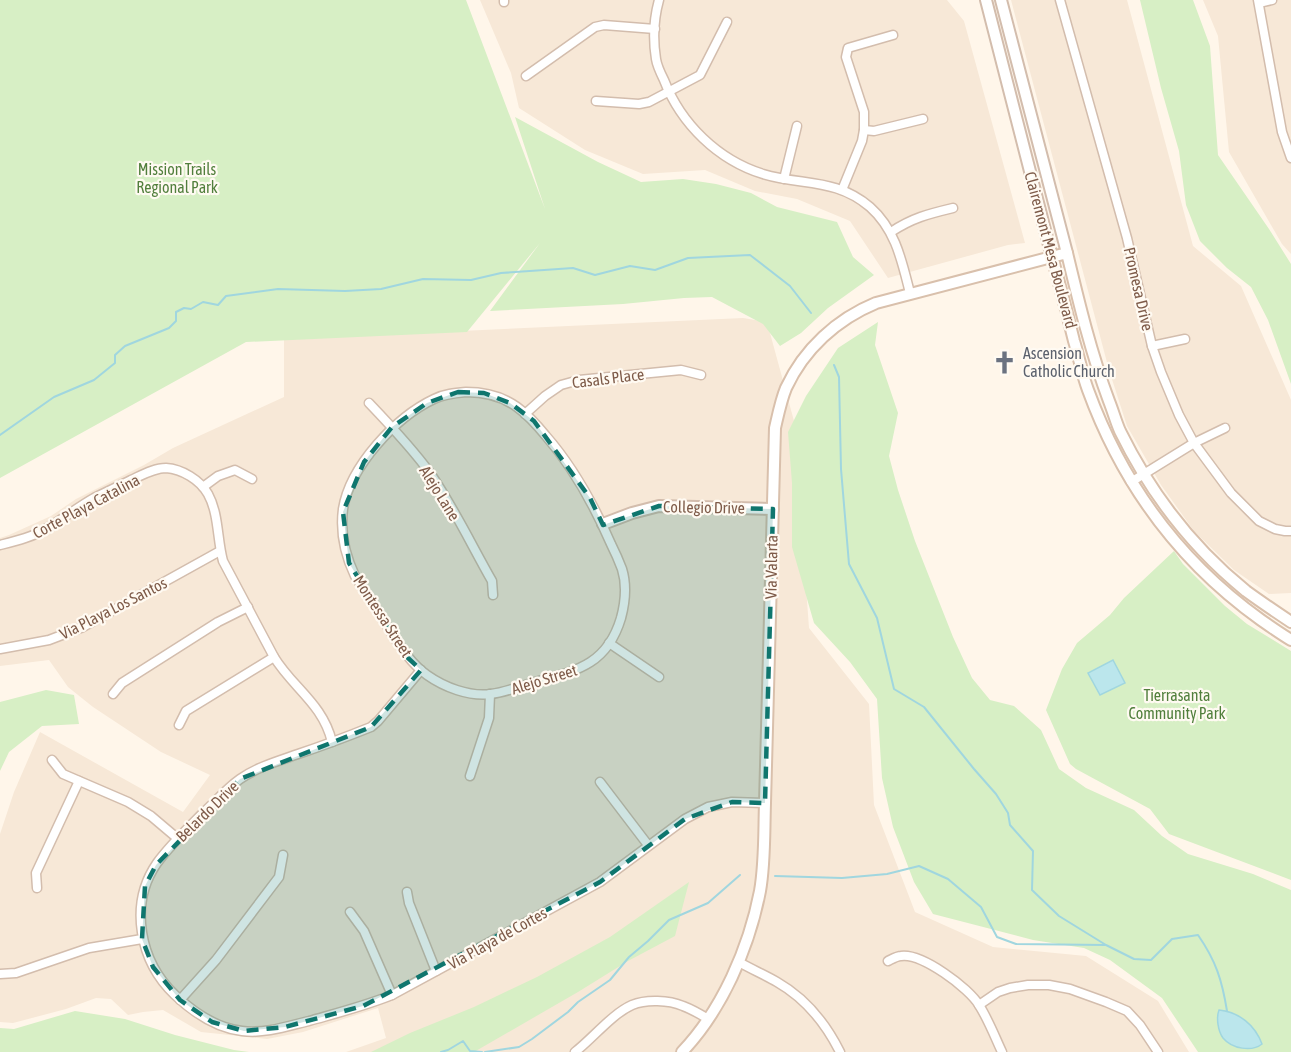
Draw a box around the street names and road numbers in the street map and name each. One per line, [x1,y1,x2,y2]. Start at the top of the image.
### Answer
street label: Clairemont Mesa Boulevard [1021,170,1081,330]
street label: Promesa Drive [1121,245,1157,333]
street label: Casals Place [571,365,645,391]
street label: Alejo Lane [415,462,464,524]
street label: Corte Playa Catalina [29,470,143,543]
street label: Collegio Drive [663,497,745,518]
street label: Via Valarta [761,535,781,599]
street label: Montessa Street [350,572,416,661]
street label: Via Playa Los Santos [56,573,170,644]
street label: Alejo Street [509,660,580,698]
street label: Belardo Drive [172,777,242,845]
street label: Via Playa de Cortes [444,903,550,974]

